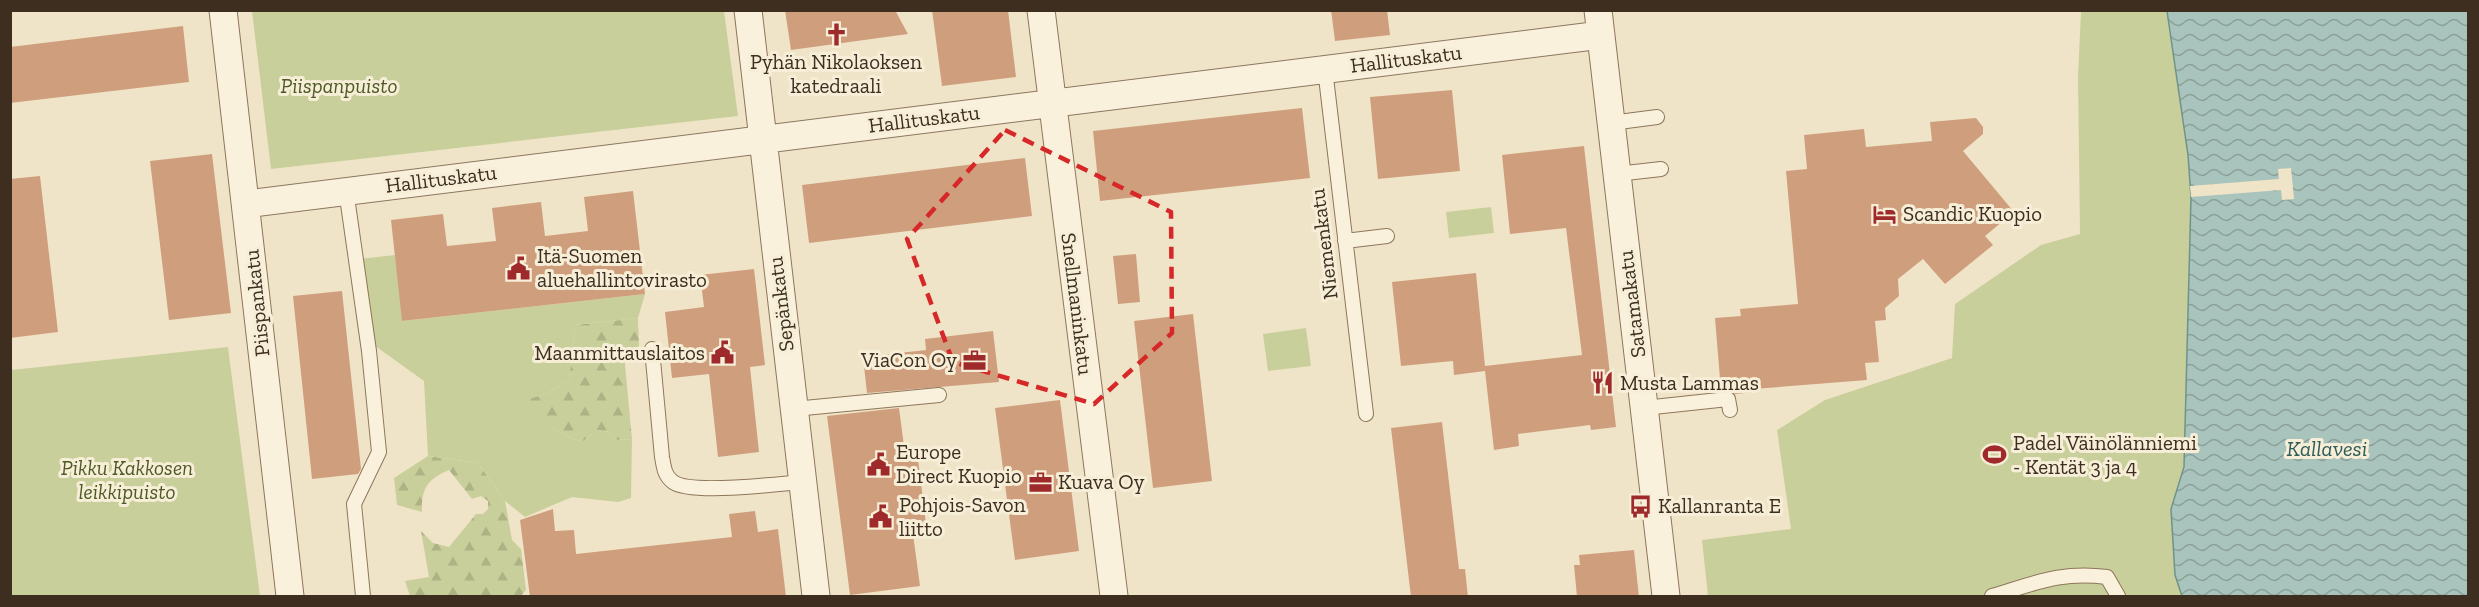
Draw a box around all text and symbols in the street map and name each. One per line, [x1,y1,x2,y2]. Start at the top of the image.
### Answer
church icon: Pyhän Nikolaoksen katedraali [823,21,849,47]
street label: Hallituskatu [1349,39,1463,78]
place label: Pyhän Nikolaoksen katedraali [750,49,922,98]
park label: Piispanpuisto [280,73,398,98]
street label: Hallituskatu [867,99,981,138]
street label: Hallituskatu [384,159,498,198]
street label: Niemenkatu [1304,187,1343,301]
hotel icon: Scandic Kuopio [1872,201,1898,227]
place label: Scandic Kuopio [1903,201,2042,226]
street label: Snellmaninkatu [1056,231,1099,377]
place label: Itä-Suomen aluehallintovirasto [537,243,707,292]
street label: Piispankatu [238,248,275,358]
street label: Satamakatu [1612,249,1651,359]
public building icon: Itä-Suomen aluehallintovirasto [506,255,532,281]
street label: Sepänkatu [762,255,799,353]
place label: Maanmittauslaitos [534,340,705,365]
public building icon: Maanmittauslaitos [710,340,736,366]
place label: ViaCon Oy [860,347,957,372]
office icon: ViaCon Oy [962,347,988,373]
restaurant icon: Musta Lammas [1589,370,1615,396]
place label: Musta Lammas [1620,370,1759,395]
place label: Padel Väinölänniemi - Kentät 3 ja 4 [2013,430,2197,480]
water label: Kallavesi [2287,435,2367,462]
place label: Europe Direct Kuopio [896,439,1022,488]
sports icon: Padel Väinölänniemi - Kentät 3 ja 4 [1982,442,2008,468]
public building icon: Europe Direct Kuopio [865,451,891,477]
park label: Pikku Kakkosen leikkipuisto [61,455,193,504]
office icon: Kuava Oy [1027,469,1053,495]
place label: Kuava Oy [1058,469,1145,494]
place label: Pohjois-Savon liitto [899,492,1026,541]
bus stop icon: Kallanranta E [1627,493,1653,519]
place label: Kallanranta E [1658,493,1781,518]
public building icon: Pohjois-Savon liitto [868,504,894,530]

